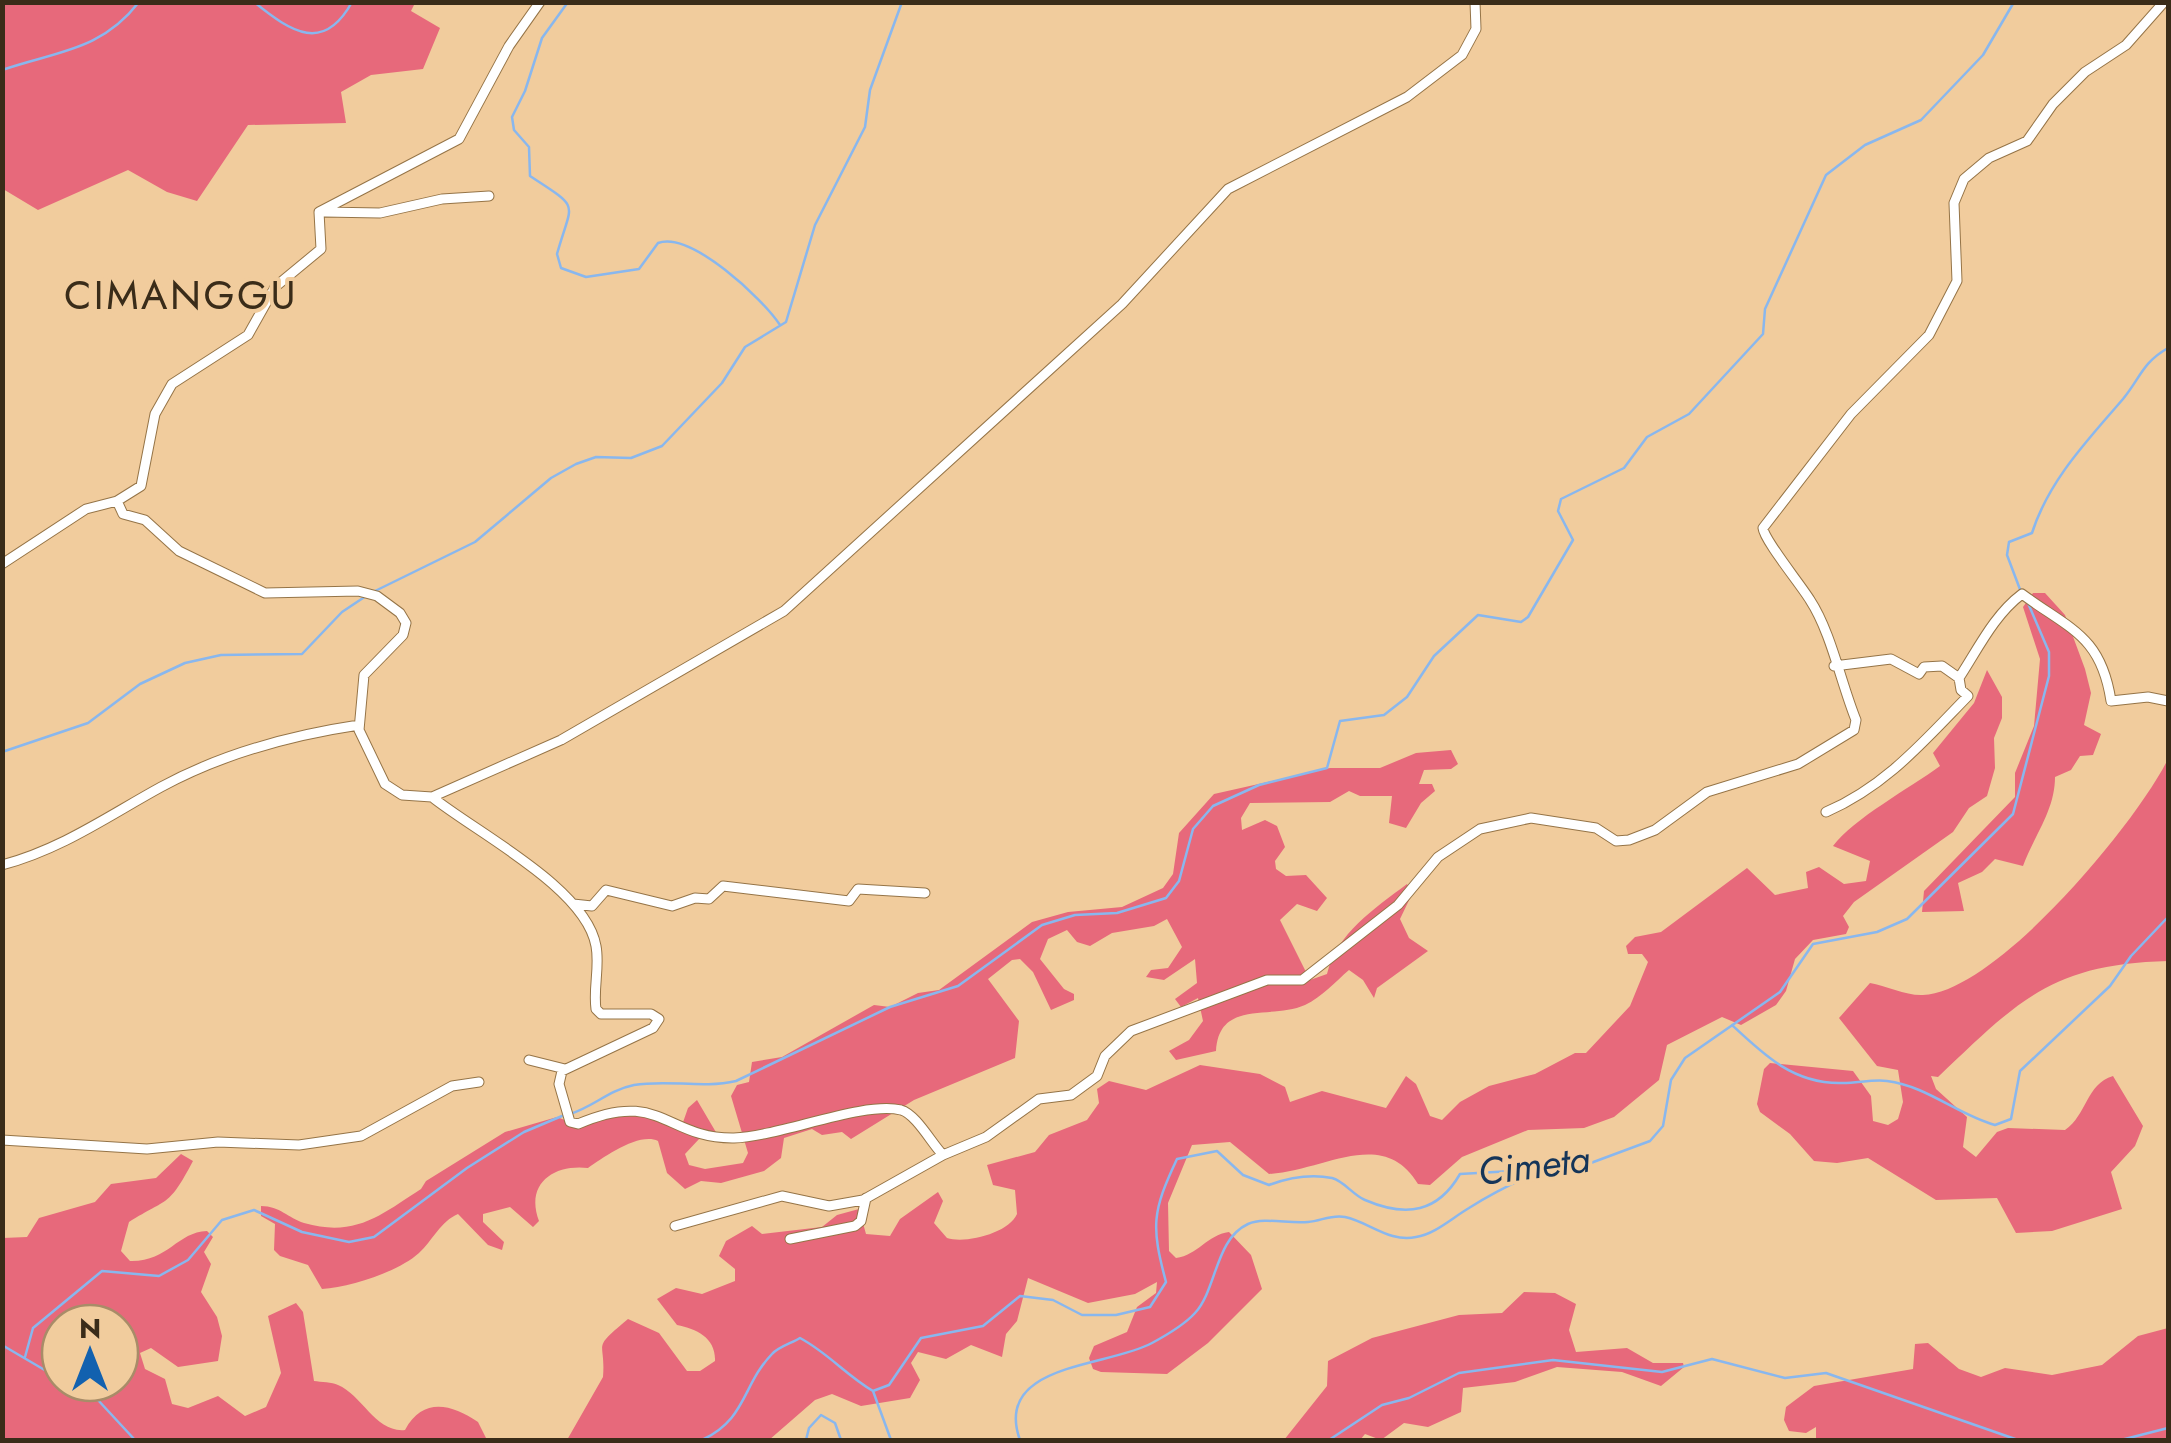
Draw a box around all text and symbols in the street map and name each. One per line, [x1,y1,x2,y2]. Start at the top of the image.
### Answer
district label: CIMANGGU [64,266,298,324]
water label: Cimeta [1475,1131,1593,1199]
north arrow [40,1303,140,1403]
text: N [79,1308,101,1349]

